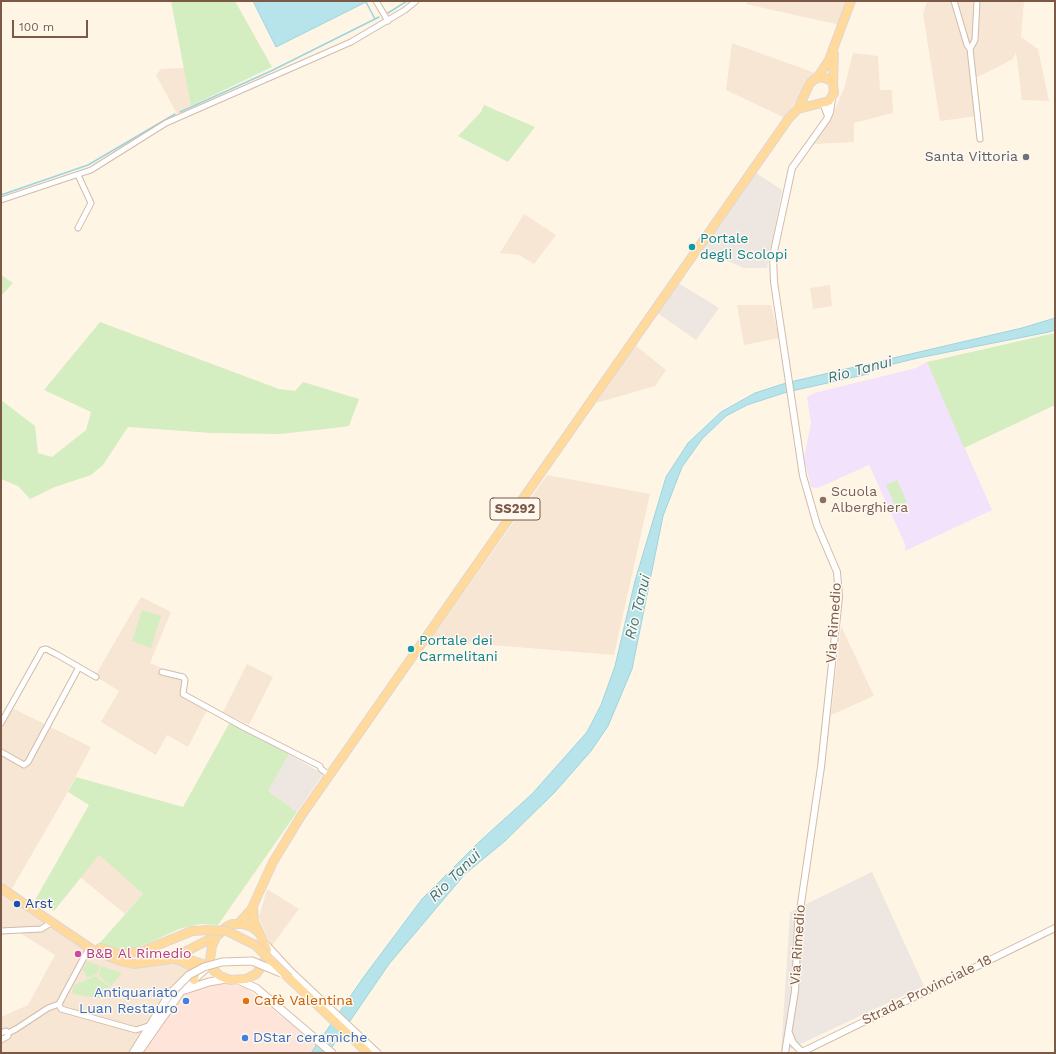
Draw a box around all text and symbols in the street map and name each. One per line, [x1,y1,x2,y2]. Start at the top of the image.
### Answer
scale bar [14,12,90,38]
text: 100 m [19,20,54,34]
place label: Santa Vittoria [925,149,1018,165]
marker: Santa Vittoria [1021,152,1031,162]
place label: Portale degli Scolopi [700,231,787,264]
marker: Portale degli Scolopi [687,242,697,252]
water label: Rio Tanui [826,353,894,387]
place label: Scuola Alberghiera [831,484,908,516]
marker: Scuola Alberghiera [818,495,828,505]
road number: SS292 [490,498,540,520]
water label: Rio Tanui [621,573,655,641]
street label: Via Rimedio [823,582,845,664]
place label: Portale dei Carmelitani [419,633,498,666]
marker: Portale dei Carmelitani [406,644,416,654]
water label: Rio Tanui [425,846,485,906]
place label: Arst [25,896,53,912]
marker: Arst [12,899,22,909]
street label: Via Rimedio [787,904,809,986]
place label: B&B Al Rimedio [86,946,191,962]
marker: B&B Al Rimedio [73,949,83,959]
street label: Strada Provinciale 18 [859,951,995,1029]
place label: Antiquariato Luan Restauro [79,985,178,1018]
place label: Cafè Valentina [254,993,353,1009]
marker: Antiquariato Luan Restauro [181,996,191,1006]
marker: Cafè Valentina [241,996,251,1006]
place label: DStar ceramiche [253,1030,367,1046]
marker: DStar ceramiche [240,1033,250,1043]

